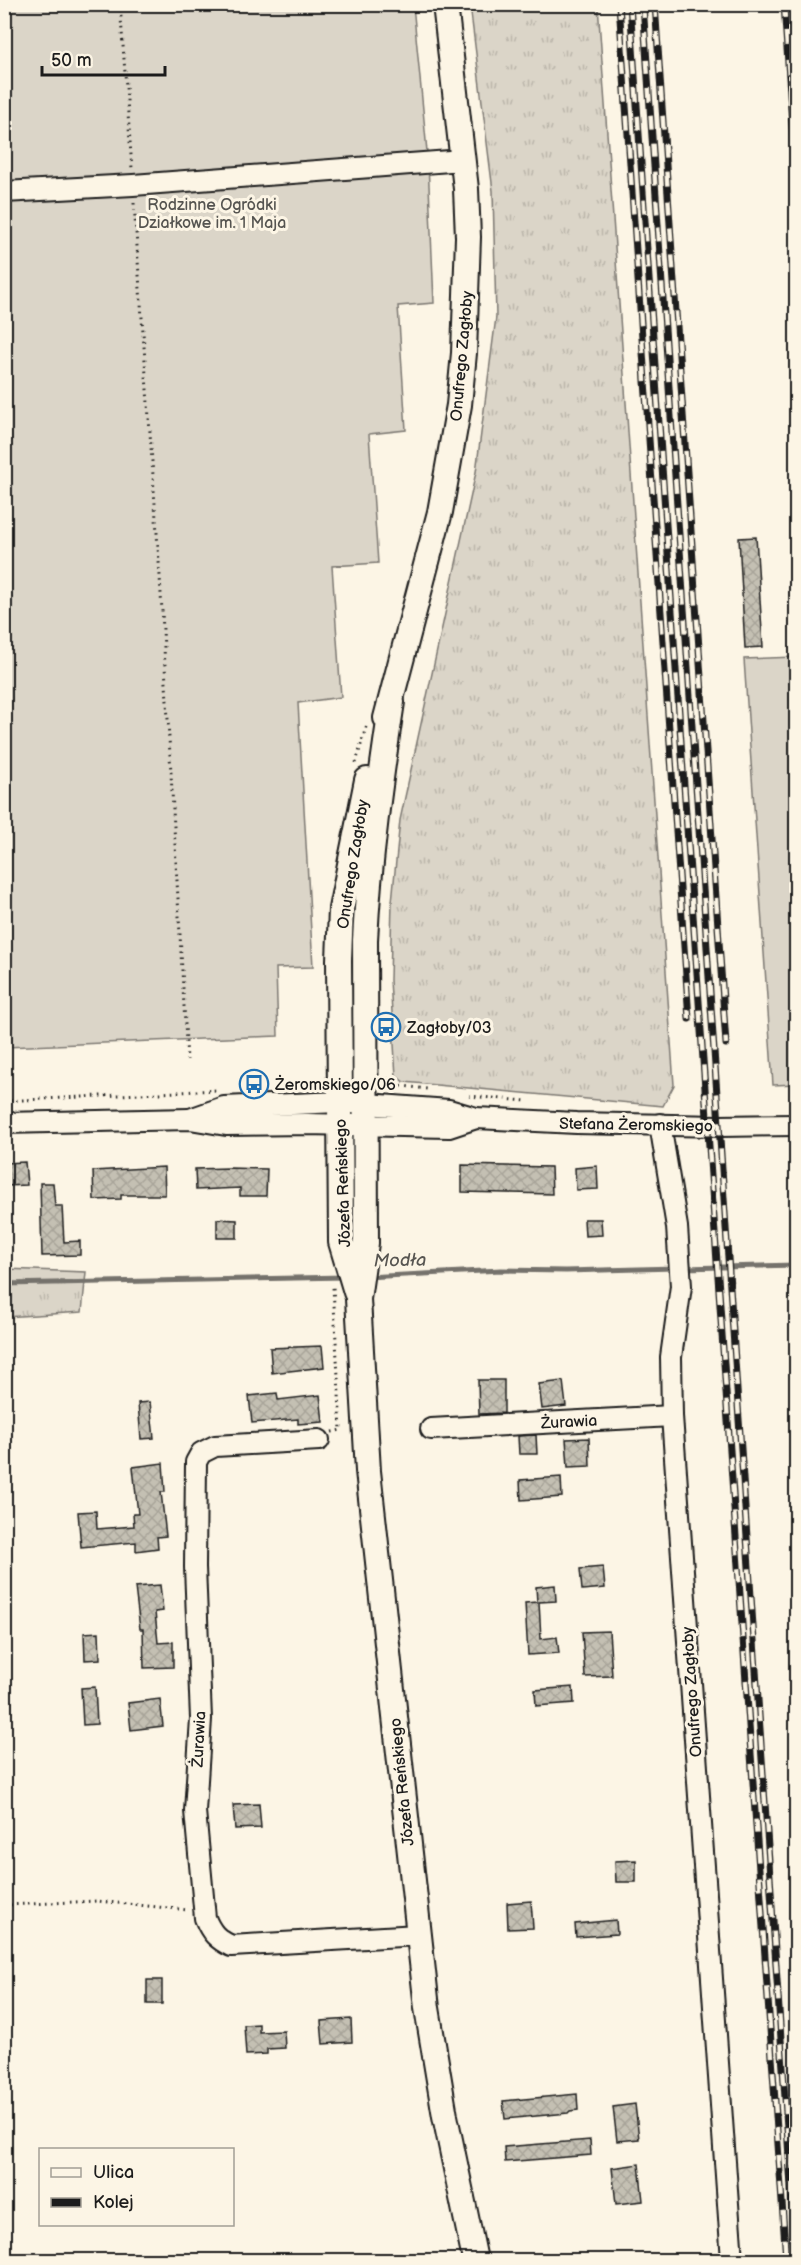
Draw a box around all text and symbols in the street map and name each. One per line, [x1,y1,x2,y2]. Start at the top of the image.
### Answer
scale bar [42,39,165,77]
text: 50 m [51,50,92,71]
park label: Rodzinne Ogródki Działkowe im. 1 Maja [138,196,286,233]
street label: Onufrego Zagłoby [447,289,478,422]
street label: Onufrego Zagłoby [334,797,373,930]
bus stop icon: Zagłoby/03 [370,1011,402,1043]
place label: Zagłoby/03 [406,1019,492,1038]
bus stop icon: Żeromskiego/06 [238,1068,270,1100]
place label: Żeromskiego/06 [274,1074,396,1095]
street label: Stefana Żeromskiego [559,1113,713,1136]
street label: Józefa Reńskiego [332,1118,355,1247]
water label: Modła [374,1250,427,1271]
street label: Żurawia [539,1410,598,1434]
street label: Onufrego Zagłoby [678,1625,707,1758]
street label: Żurawia [186,1710,210,1769]
street label: Józefa Reńskiego [386,1717,419,1847]
legend [39,2148,234,2226]
text: Ulica [93,2162,134,2183]
text: Kolej [93,2192,133,2213]

